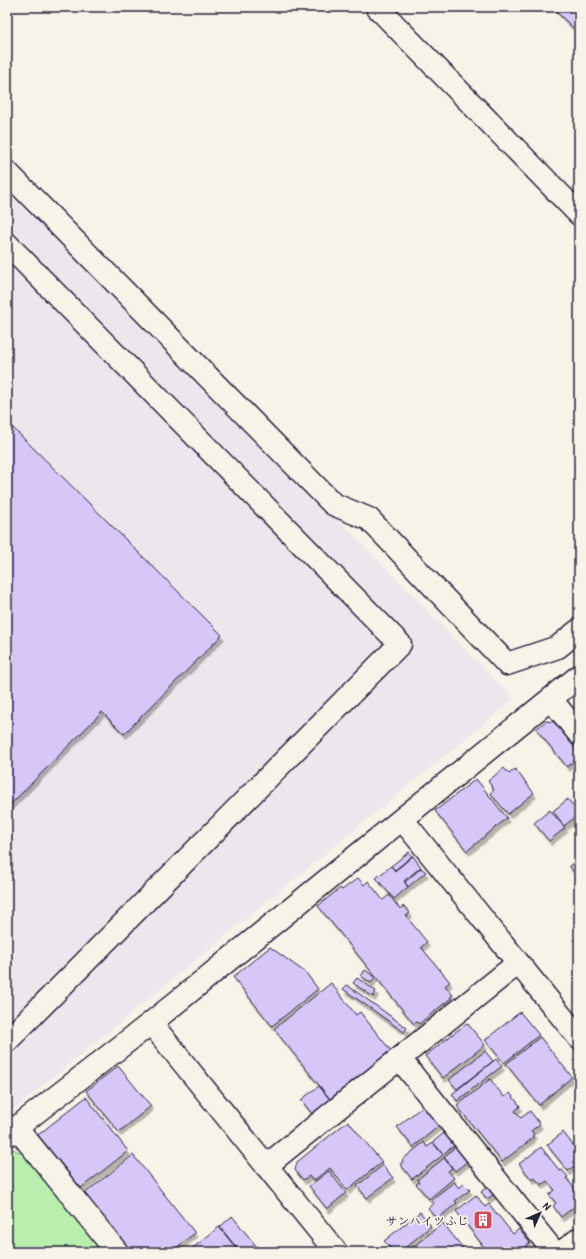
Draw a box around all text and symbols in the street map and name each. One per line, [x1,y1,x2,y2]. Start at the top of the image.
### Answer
north arrow [520,1193,560,1233]
text: N [540,1199,554,1213]
building icon: サンハイツふじ [472,1209,494,1231]
place label: サンハイツふじ [385,1212,469,1229]

